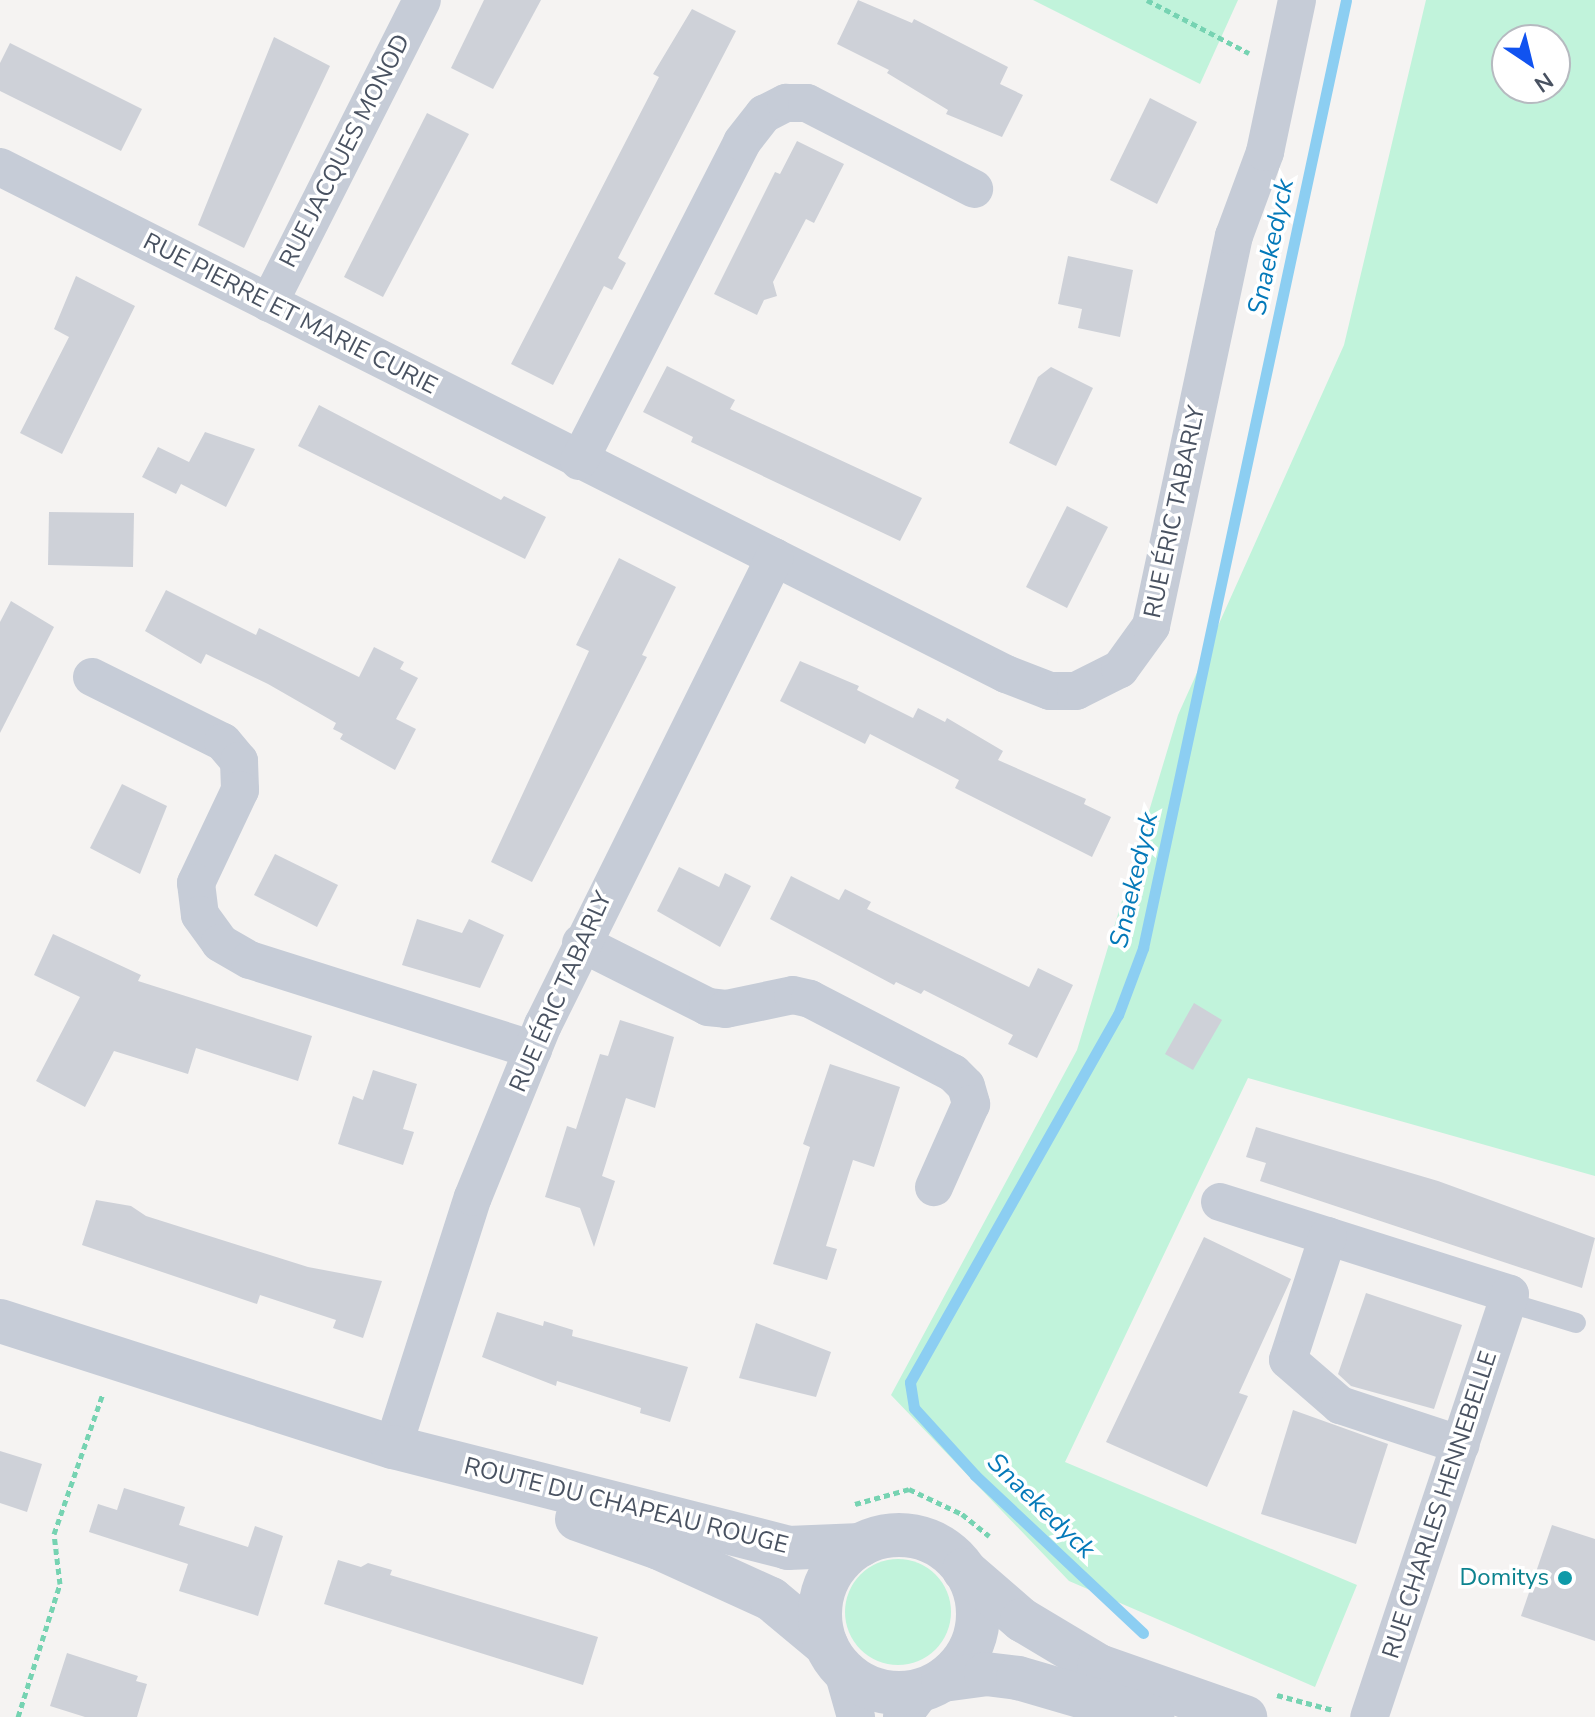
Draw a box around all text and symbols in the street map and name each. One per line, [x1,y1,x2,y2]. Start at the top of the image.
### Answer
north arrow [1491,24,1571,104]
street label: RUE JACQUES MONOD [274,30,416,272]
text: N [1528,65,1559,99]
water label: Snaekedyck [1241,176,1301,318]
street label: RUE PIERRE ET MARIE CURIE [138,227,442,401]
street label: RUE ÉRIC TABARLY [1138,403,1212,621]
water label: Snaekedyck [1103,809,1165,951]
street label: RUE ÉRIC TABARLY [504,887,618,1097]
street label: RUE CHARLES HENNEBELLE [1377,1348,1503,1662]
water label: Snaekedyck [980,1447,1102,1565]
street label: ROUTE DU CHAPEAU ROUGE [461,1452,791,1560]
place label: Domitys [1460,1564,1549,1592]
marker: Domitys [1556,1569,1574,1587]

